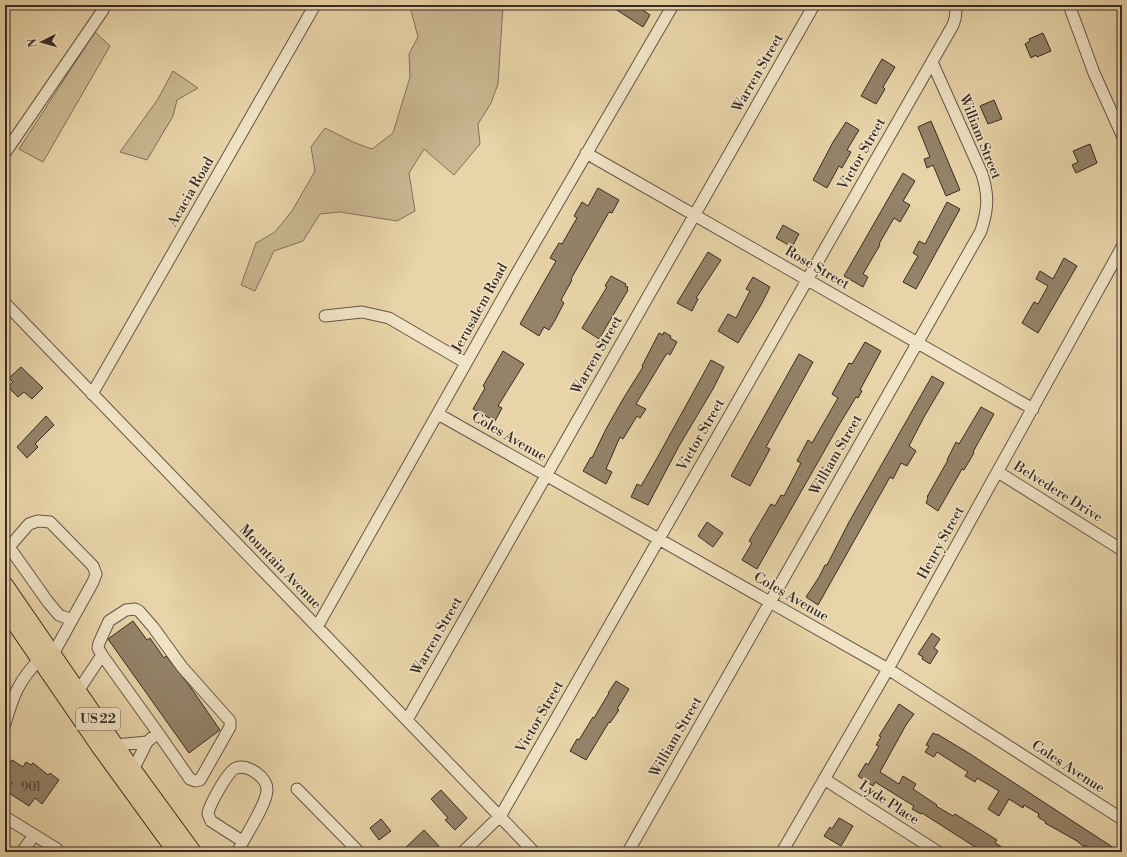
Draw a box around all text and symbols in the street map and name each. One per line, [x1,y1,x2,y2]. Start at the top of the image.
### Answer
north arrow [22,22,62,62]
street label: Warren Street [728,31,788,116]
text: N [26,38,40,48]
street label: William Street [954,91,1005,182]
street label: Victor Street [834,115,890,194]
street label: Acacia Road [163,154,218,231]
street label: Rose Street [782,242,853,294]
street label: Jerusalem Road [448,260,512,357]
street label: Warren Street [567,313,627,398]
street label: Victor Street [673,396,729,475]
street label: Coles Avenue [468,408,550,466]
street label: William Street [805,412,866,499]
street label: Belvedere Drive [1009,457,1106,527]
street label: Henry Street [914,503,968,583]
street label: Mountain Avenue [235,521,325,613]
street label: Coles Avenue [750,568,832,626]
street label: Warren Street [407,594,467,679]
street label: Victor Street [512,678,568,757]
street label: William Street [645,694,706,781]
road number: US 22 [76,708,120,730]
street label: Coles Avenue [1028,737,1108,797]
street label: Lyde Place [855,777,923,829]
house number: 901 [21,780,42,795]

